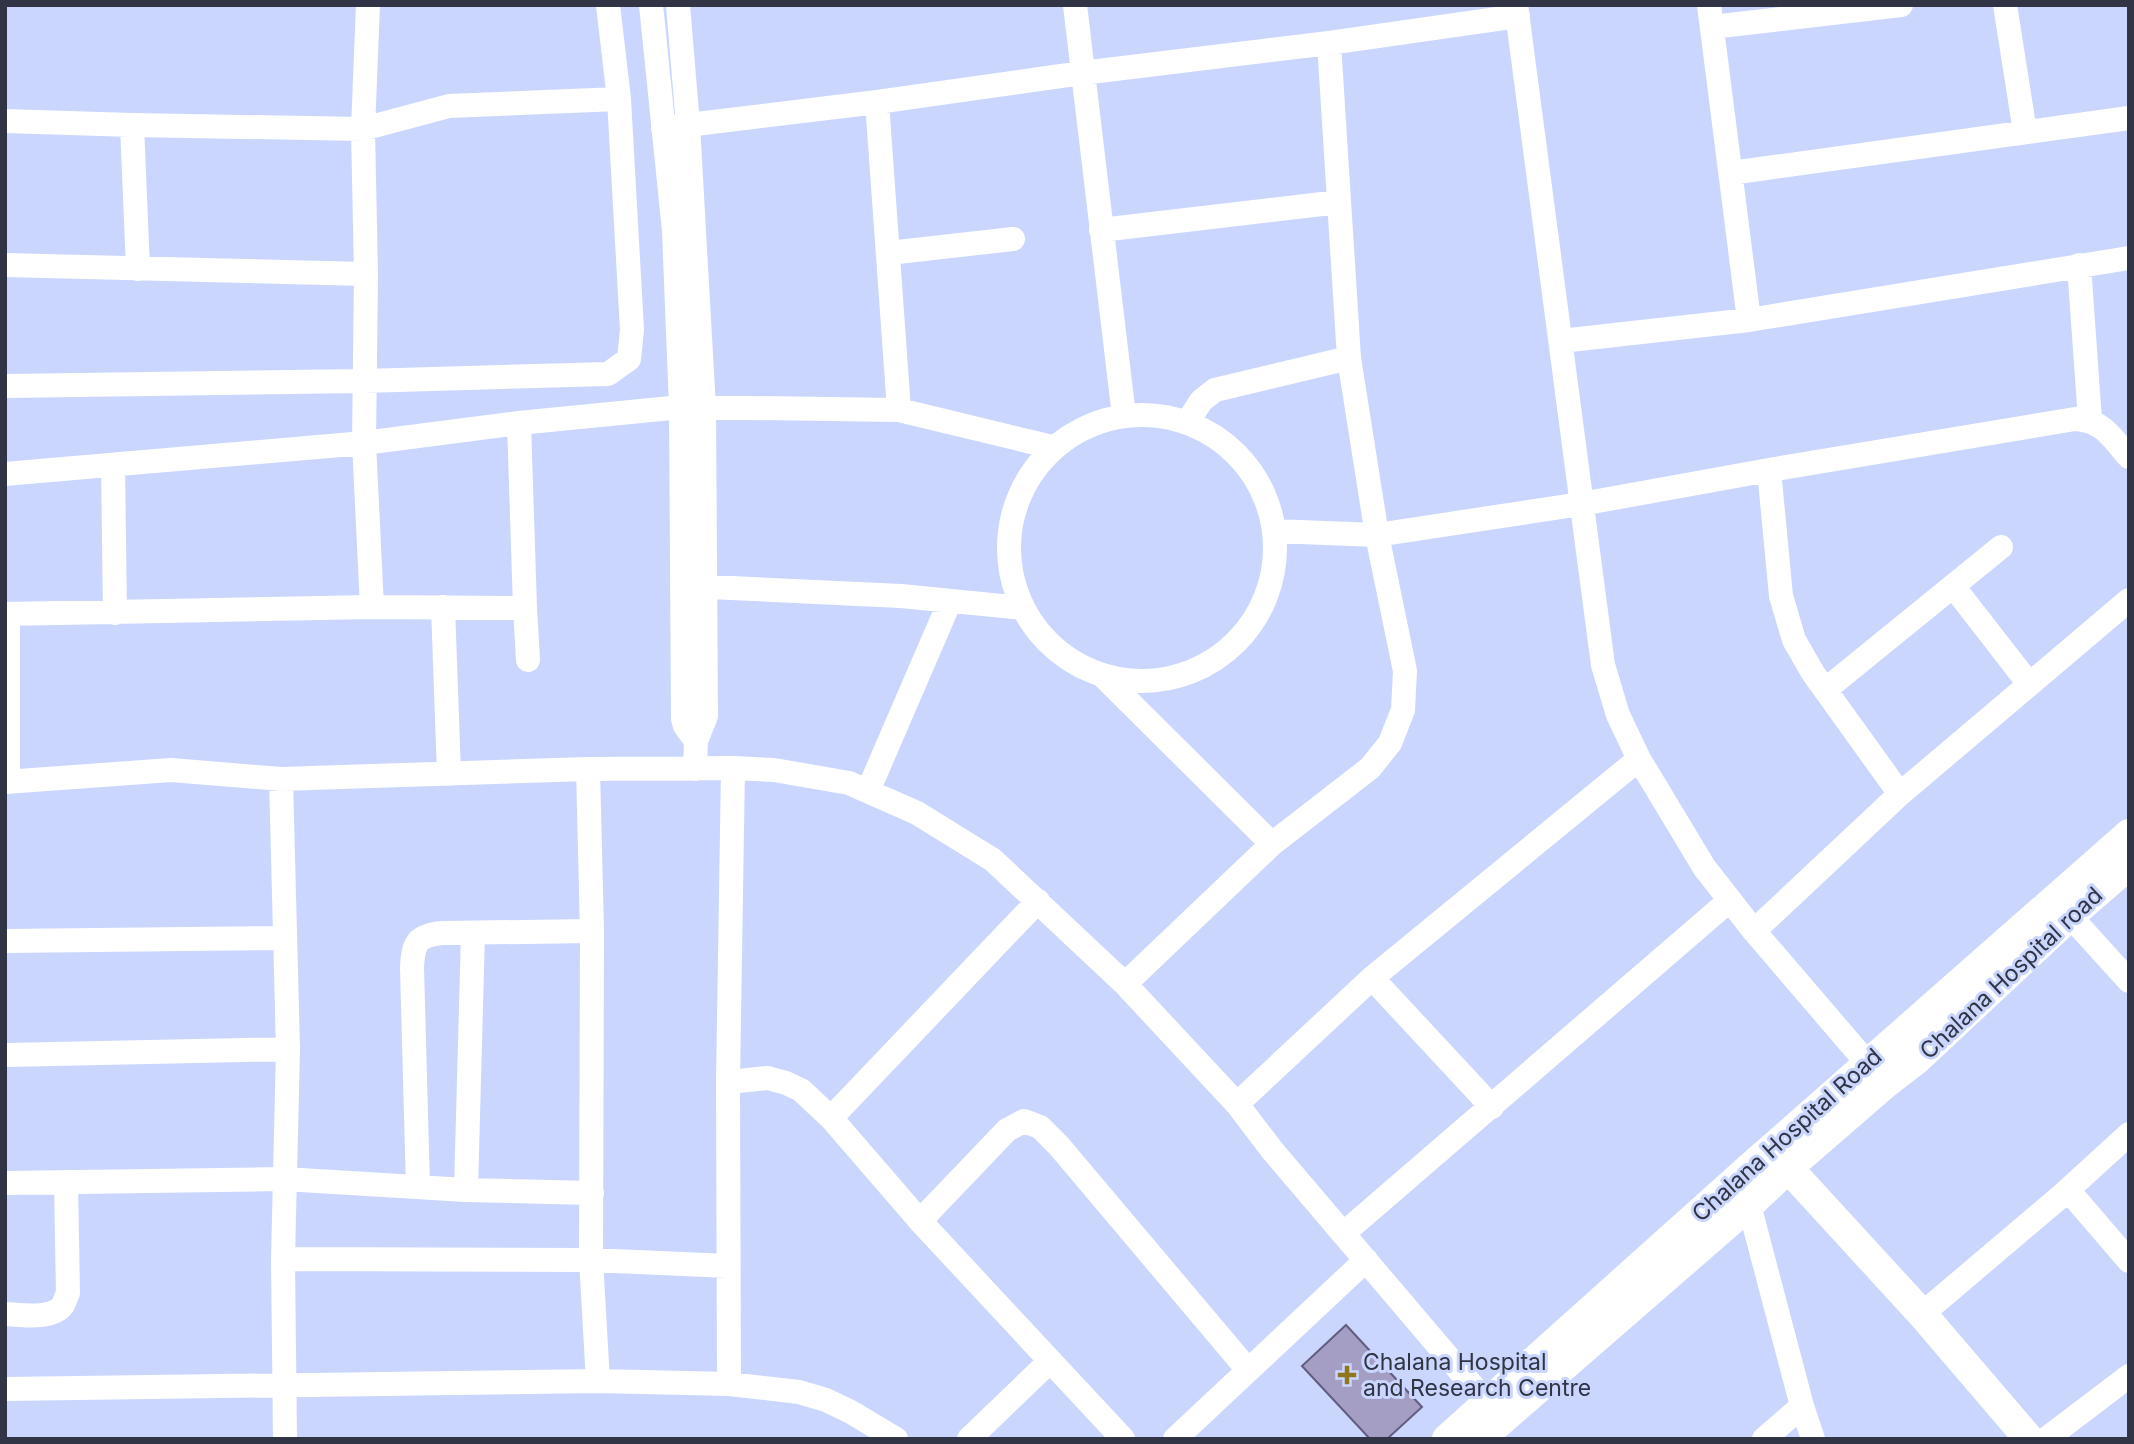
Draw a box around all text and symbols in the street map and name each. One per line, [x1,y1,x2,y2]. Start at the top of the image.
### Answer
street label: Chalana Hospital road [1914,881,2108,1065]
street label: Chalana Hospital Road [1686,1042,1888,1228]
place label: Chalana Hospital and Research Centre [1363,1348,1591,1402]
marker: Chalana Hospital and Research Centre [1337,1365,1357,1385]

